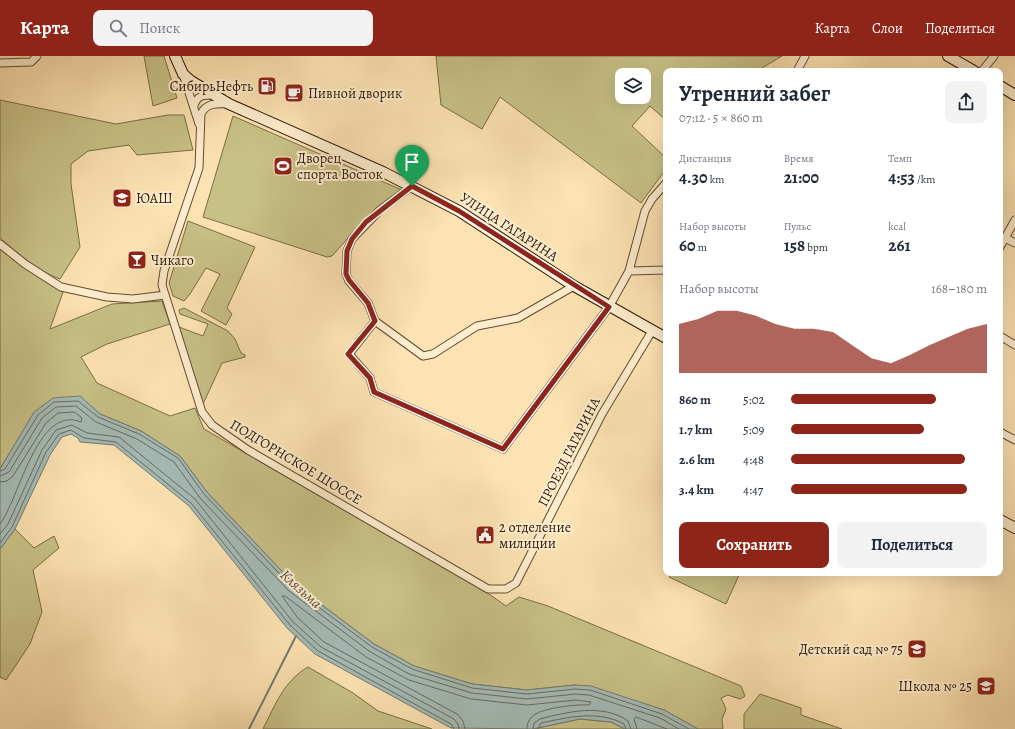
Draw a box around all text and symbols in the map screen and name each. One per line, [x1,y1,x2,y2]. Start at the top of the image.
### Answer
search box [93,10,373,46]
text: Карта [20,15,69,41]
icon: search [107,17,129,39]
text: Поиск [139,18,180,38]
text: Карта [815,19,850,38]
text: Слои [872,19,903,38]
text: Поделиться [925,19,995,38]
map controls [615,68,651,104]
button: layers [615,68,651,104]
fuel station icon: СибирьНефть [256,75,278,97]
place label: СибирьНефть [170,77,253,96]
text: Утренний забег [679,79,830,109]
button: share [945,81,987,123]
cafe icon: Пивной дворик [283,82,305,104]
place label: Пивной дворик [308,84,402,103]
text: 07:12 · 5 × 860 m [679,109,763,126]
pin [395,145,429,186]
place label: Дворец спорта Восток [297,149,383,184]
icon: arrive [401,151,423,173]
text: Дистанция [679,151,731,166]
text: Время [784,151,814,166]
text: Темп [888,151,912,166]
sports icon: Дворец спорта Восток [272,155,294,177]
text: 4.30 [679,166,708,189]
text: 21:00 [784,166,819,189]
text: 4:53 [888,166,915,189]
text: km [708,172,724,187]
text: /km [915,172,935,187]
school or university icon: ЮАШ [111,187,133,209]
street label: УЛИЦА ГАГАРИНА [456,188,562,266]
place label: ЮАШ [136,189,173,208]
text: Набор высоты [679,219,746,234]
text: Пульс [784,219,811,234]
text: kcal [888,219,906,234]
text: 60 [679,234,696,257]
text: 158 [784,234,805,257]
text: 261 [888,234,911,257]
text: m [696,240,707,255]
text: bpm [805,240,828,255]
bar icon: Чикаго [126,249,148,271]
place label: Чикаго [151,251,194,270]
text: Набор высоты [679,280,759,297]
text: 168–180 m [931,280,987,297]
text: 860 m [679,391,711,408]
text: 5:02 [743,391,765,408]
street label: ПРОЕЗД ГАГАРИНА [533,393,605,510]
street label: ПОДГОРНСКОЕ ШОССЕ [226,415,366,509]
text: 1.7 km [679,421,713,438]
text: 5:09 [743,421,765,438]
text: 2.6 km [679,451,715,468]
text: 4:48 [743,451,764,468]
text: 3.4 km [679,481,714,498]
text: 4:47 [743,481,763,498]
place label: 2 отделение милиции [499,518,571,553]
button: Сохранить [679,522,829,568]
button: Поделиться [837,522,987,568]
public building icon: 2 отделение милиции [474,524,496,546]
water label: Клязьма [276,565,326,613]
school or university icon: Детский сад № 75 [906,638,928,660]
place label: Детский сад № 75 [799,640,903,659]
school or university icon: Школа № 25 [975,675,997,697]
place label: Школа № 25 [898,677,972,696]

